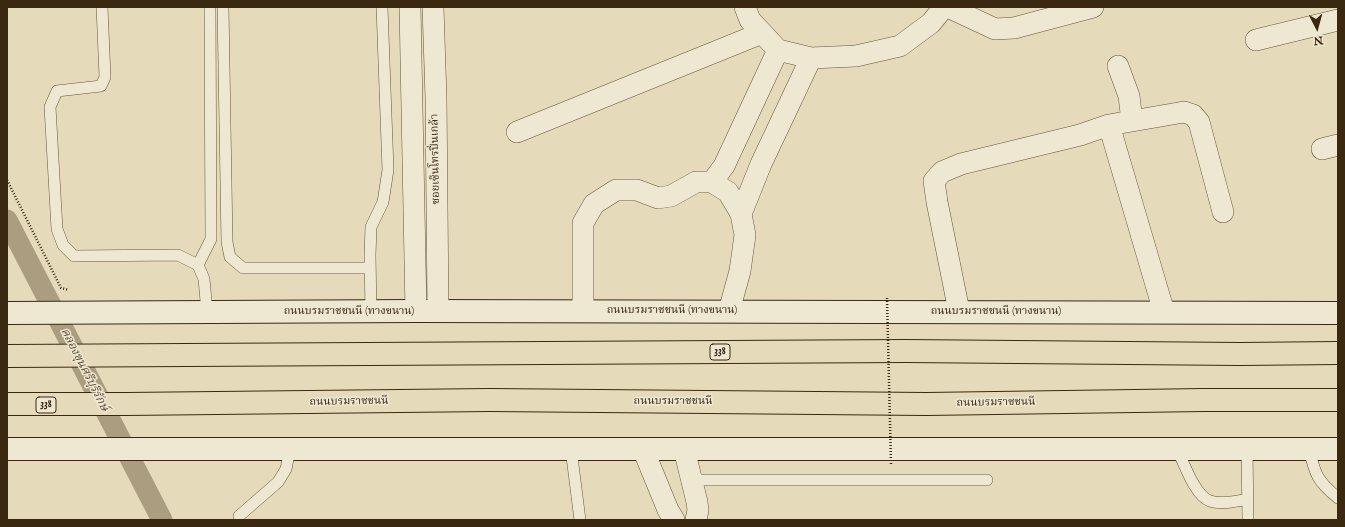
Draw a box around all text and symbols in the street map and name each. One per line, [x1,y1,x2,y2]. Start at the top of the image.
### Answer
north arrow [1297,8,1337,48]
text: N [1313,32,1324,47]
street label: ซอยเซ็นโทรปิ่นเกล้า [429,113,443,205]
street label: ถนนบรมราชชนนี (ทางขนาน) [607,304,737,318]
street label: ถนนบรมราชชนนี (ทางขนาน) [284,305,414,319]
street label: ถนนบรมราชชนนี (ทางขนาน) [931,305,1061,319]
water label: คลองขุนศรีบุรีรักษ์ [57,326,111,414]
road number: 338 [710,344,730,360]
street label: ถนนบรมราชชนนี [309,395,389,409]
street label: ถนนบรมราชชนนี [634,395,712,409]
street label: ถนนบรมราชชนนี [956,396,1036,410]
road number: 338 [36,397,56,413]

